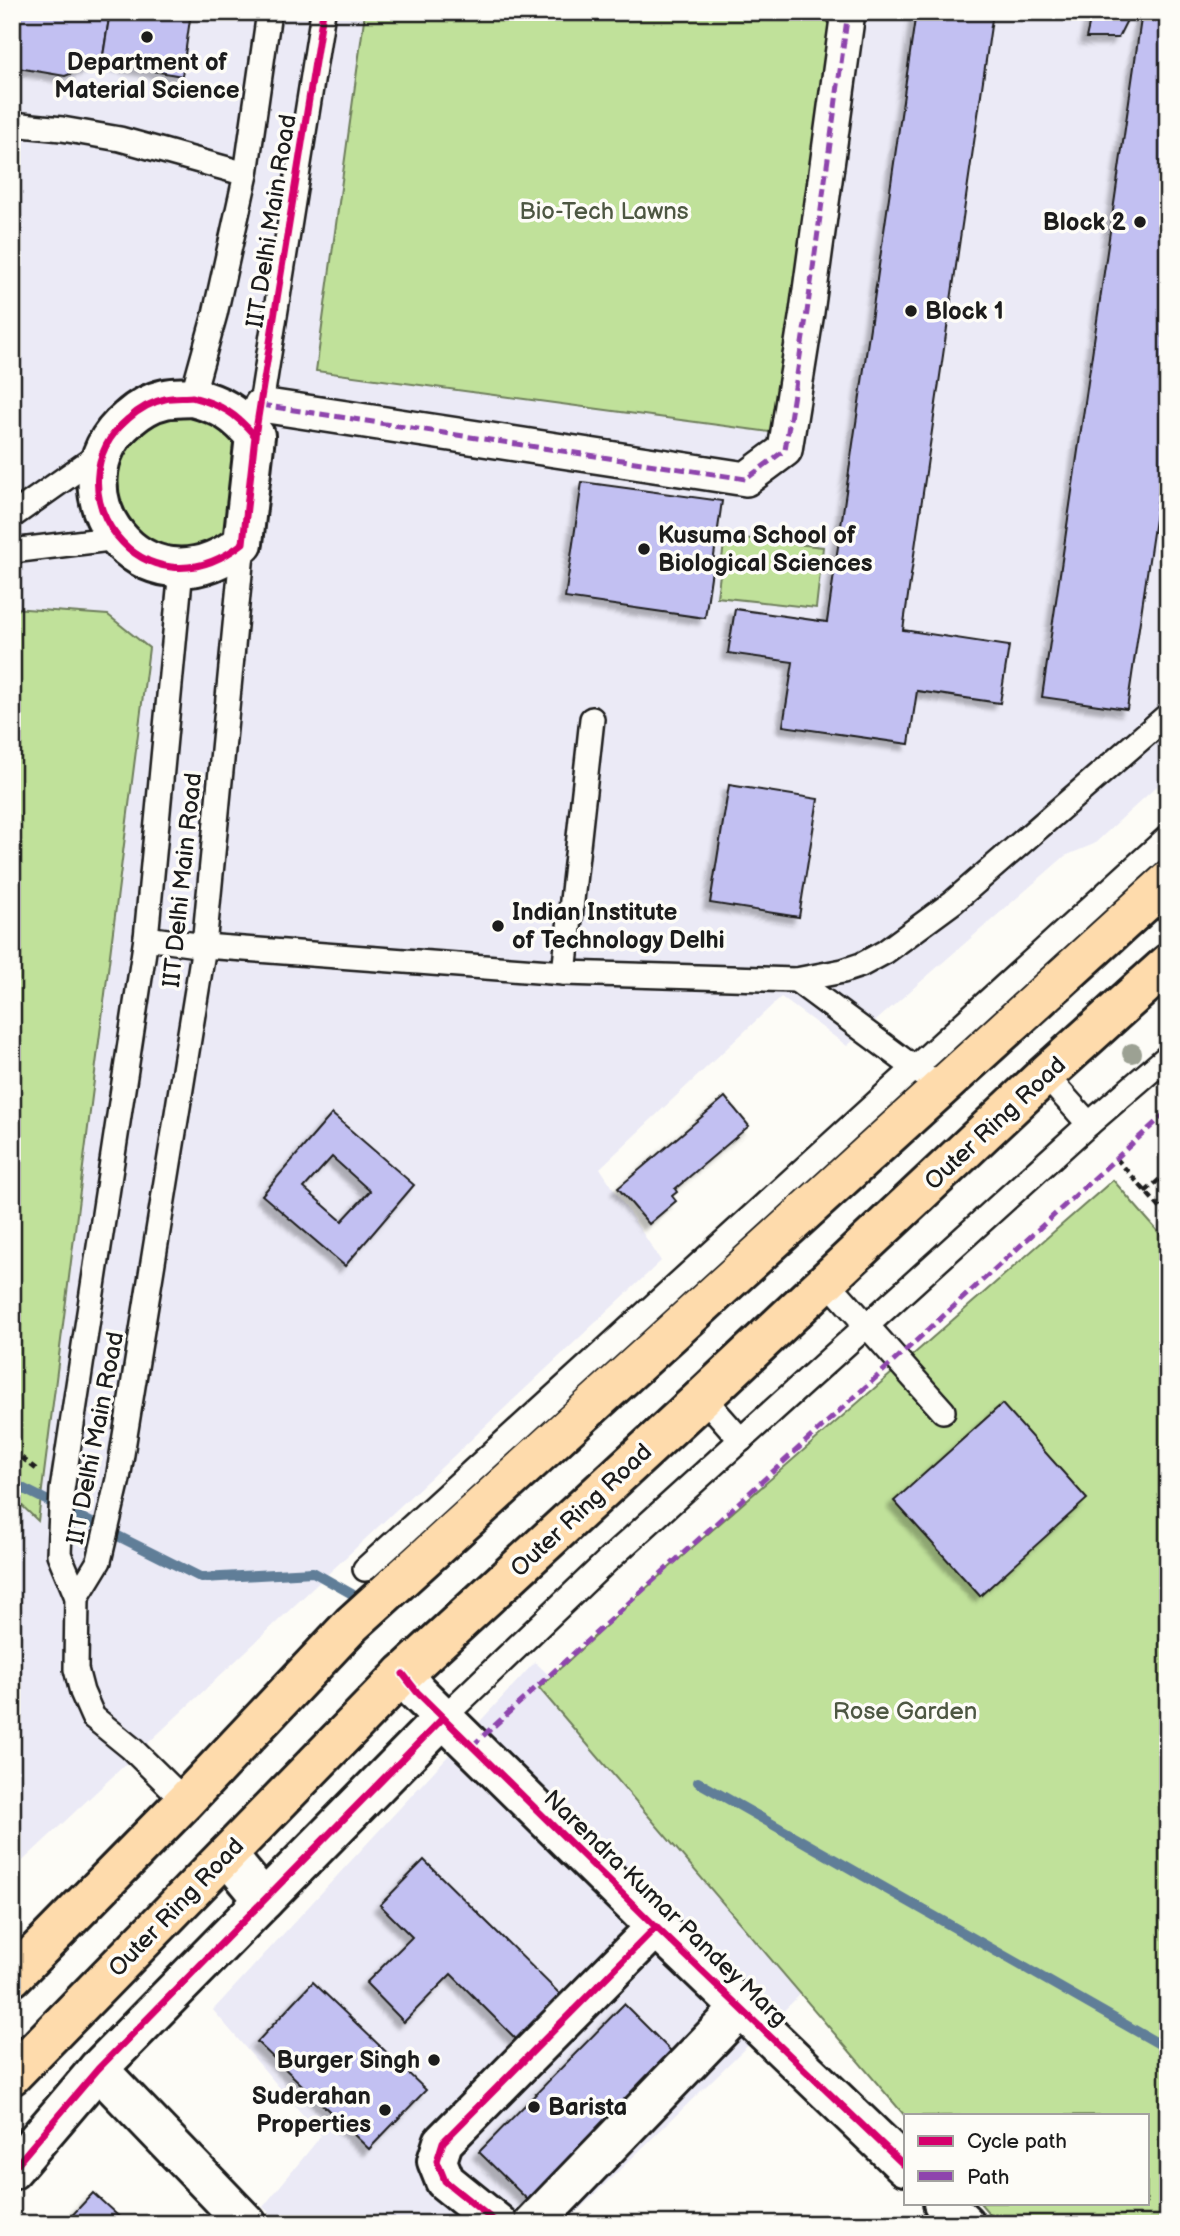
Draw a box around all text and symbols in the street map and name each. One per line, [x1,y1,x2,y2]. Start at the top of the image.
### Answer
marker: Department of Material Science [139,29,155,45]
place label: Department of Material Science [54,48,240,105]
street label: IIT Delhi Main Road [240,112,303,330]
park label: Bio-Tech Lawns [519,197,689,226]
place label: Block 2 [1043,208,1127,237]
marker: Block 2 [1132,214,1148,230]
place label: Block 1 [925,297,1004,326]
marker: Block 1 [903,303,919,319]
place label: Kusuma School of Biological Sciences [658,521,873,578]
marker: Kusuma School of Biological Sciences [636,541,652,557]
street label: IIT Delhi Main Road [157,771,208,989]
place label: Indian Institute of Technology Delhi [512,898,725,955]
marker: Indian Institute of Technology Delhi [490,918,506,934]
street label: Outer Ring Road [919,1051,1072,1196]
street label: IIT Delhi Main Road [61,1329,130,1547]
street label: Outer Ring Road [505,1438,658,1583]
park label: Rose Garden [833,1697,977,1726]
street label: Narendra Kumar Pandey Marg [538,1784,794,2033]
street label: Outer Ring Road [103,1832,250,1983]
place label: Burger Singh [277,2046,420,2075]
marker: Burger Singh [426,2052,442,2068]
place label: Suderahan Properties [252,2082,371,2139]
place label: Barista [548,2093,627,2122]
marker: Barista [526,2099,542,2115]
marker: Suderahan Properties [377,2102,393,2118]
legend [904,2114,1148,2204]
text: Cycle path [967,2129,1067,2154]
text: Path [967,2165,1009,2190]

